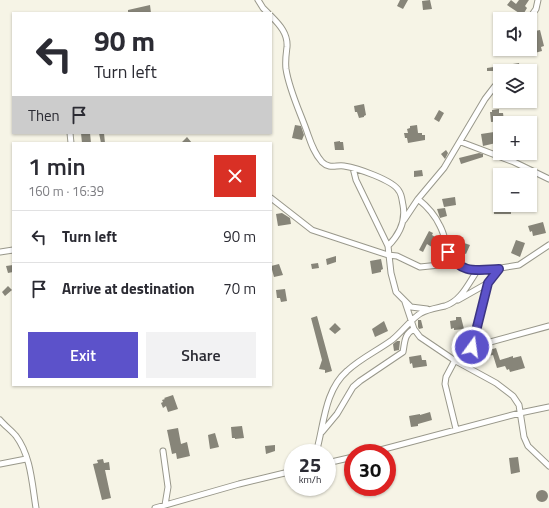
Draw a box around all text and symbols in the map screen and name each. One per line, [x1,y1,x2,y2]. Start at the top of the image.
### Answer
map controls [493,12,537,212]
button: sound [493,12,537,56]
text: 90 m [94,19,155,62]
icon: left [28,28,80,80]
text: Turn left [94,58,157,85]
button: layers [493,64,537,108]
text: Then [28,104,60,127]
icon: arrive [68,104,90,126]
button: + [493,116,537,160]
text: 1 min [28,148,86,184]
button: close [214,155,256,197]
button: − [493,168,537,212]
text: 160 m · 16:39 [28,181,104,201]
text: Turn left [62,225,117,248]
text: 90 m [223,225,256,248]
icon: left [28,226,50,248]
pin [431,235,465,269]
icon: arrive [437,241,459,263]
text: Arrive at destination [62,277,195,300]
text: 70 m [223,277,256,300]
icon: arrive [28,278,50,300]
position arrow [451,326,493,368]
button: Exit [28,332,138,378]
button: Share [146,332,256,378]
speed limit sign: 30 [344,444,396,496]
text: 25 [299,449,321,480]
text: km/h [299,472,321,487]

